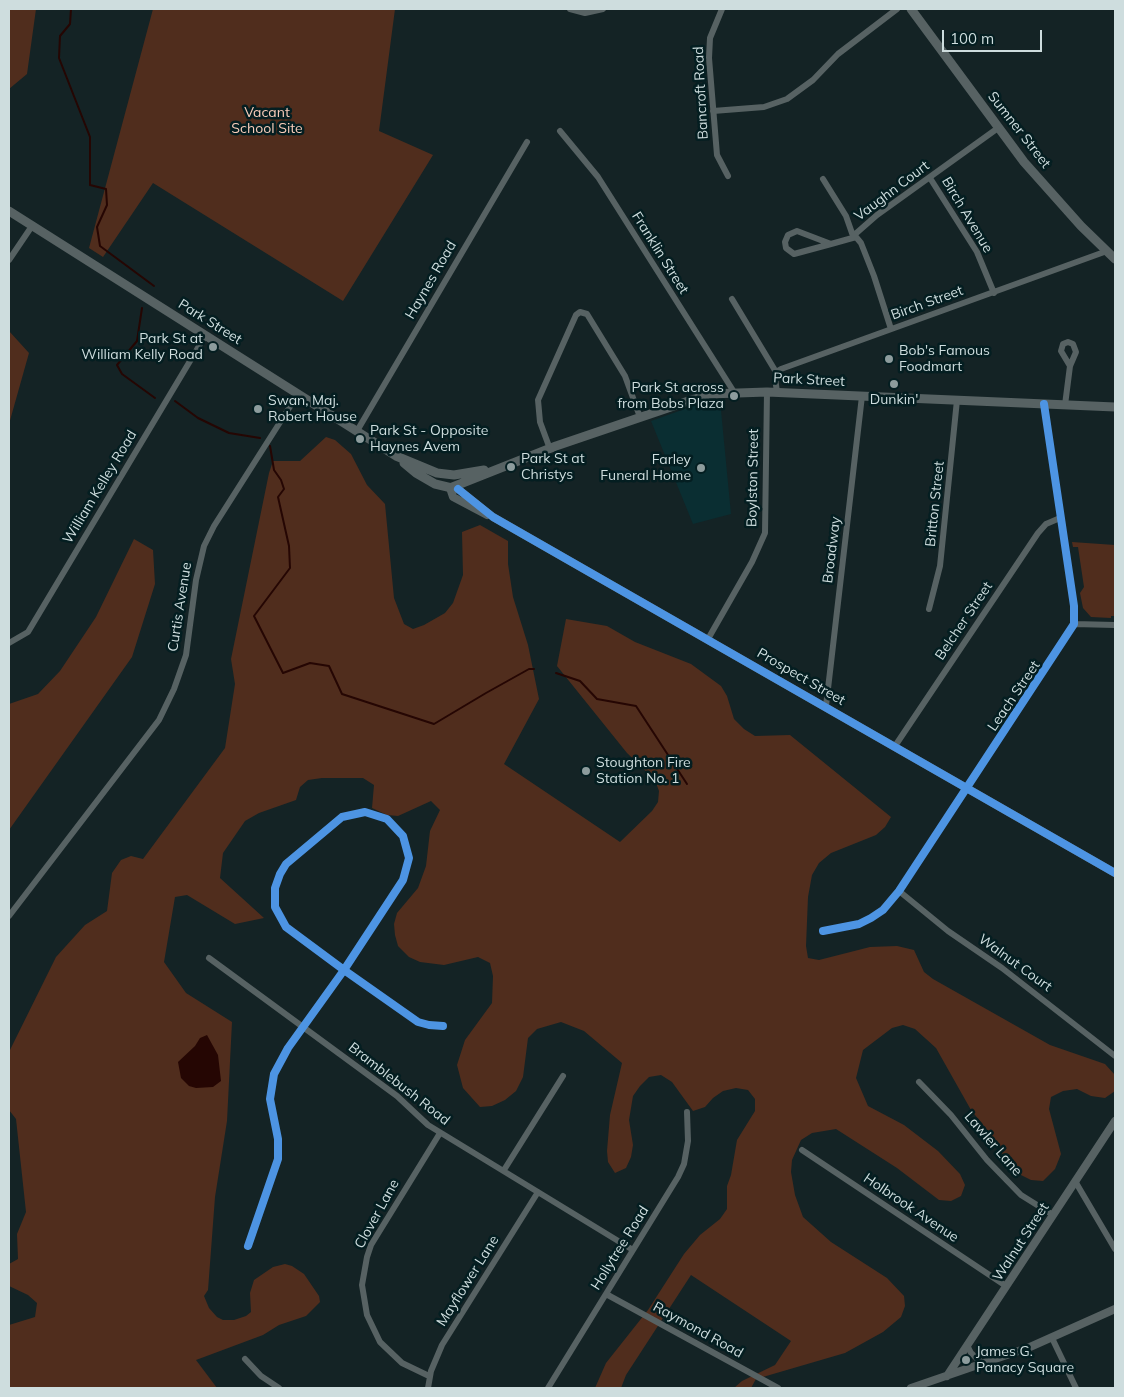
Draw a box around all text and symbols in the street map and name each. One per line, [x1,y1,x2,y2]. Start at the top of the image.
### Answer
scale bar [944,20,1044,52]
text: 100 m [950,29,994,48]
street label: Bancroft Road [690,46,712,140]
street label: Sumner Street [984,88,1054,172]
park label: Vacant School Site [231,105,303,138]
street label: Vaughn Court [851,157,933,225]
street label: Birch Avenue [938,174,996,256]
street label: Franklin Street [628,209,692,297]
street label: Haynes Road [402,238,460,322]
street label: Birch Street [889,282,965,324]
street label: Park Street [175,296,245,348]
place label: Park St at William Kelly Road [81,331,203,364]
marker: Park St at William Kelly Road [207,341,219,353]
place label: Bob's Famous Foodmart [899,343,990,376]
marker: Bob's Famous Foodmart [883,353,895,365]
street label: Park Street [773,370,845,390]
marker: Dunkin' [888,378,900,390]
place label: Park St across from Bobs Plaza [617,380,724,412]
marker: Park St across from Bobs Plaza [728,390,740,402]
place label: Dunkin' [870,392,918,408]
place label: Swan, Maj. Robert House [268,393,357,426]
marker: Swan, Maj. Robert House [252,403,264,415]
place label: Park St - Opposite Haynes Avem [370,423,488,456]
street label: William Kelley Road [60,427,140,547]
street label: Boylston Street [744,429,762,527]
marker: Park St - Opposite Haynes Avem [354,433,366,445]
place label: Park St at Christys [521,451,585,484]
place label: Farley Funeral Home [600,452,691,484]
street label: Britton Street [922,460,948,548]
marker: Park St at Christys [505,461,517,473]
marker: Farley Funeral Home [695,462,707,474]
street label: Broadway [820,516,844,584]
street label: Curtis Avenue [165,561,195,653]
street label: Belcher Street [932,579,996,663]
street label: Prospect Street [754,645,848,709]
street label: Leach Street [984,658,1044,734]
place label: Stoughton Fire Station No. 1 [596,755,691,788]
marker: Stoughton Fire Station No. 1 [580,765,592,777]
street label: Walnut Court [975,931,1055,995]
street label: Bramblebush Road [345,1039,453,1129]
street label: Lawler Lane [961,1108,1025,1180]
street label: Holbrook Avenue [860,1170,962,1246]
street label: Clover Lane [351,1177,403,1251]
street label: Walnut Street [989,1200,1053,1284]
street label: Hollytree Road [587,1203,653,1293]
street label: Mayflower Lane [433,1232,503,1330]
street label: Raymond Road [650,1298,746,1362]
place label: James G. Panacy Square [976,1344,1074,1376]
marker: James G. Panacy Square [960,1354,972,1366]

